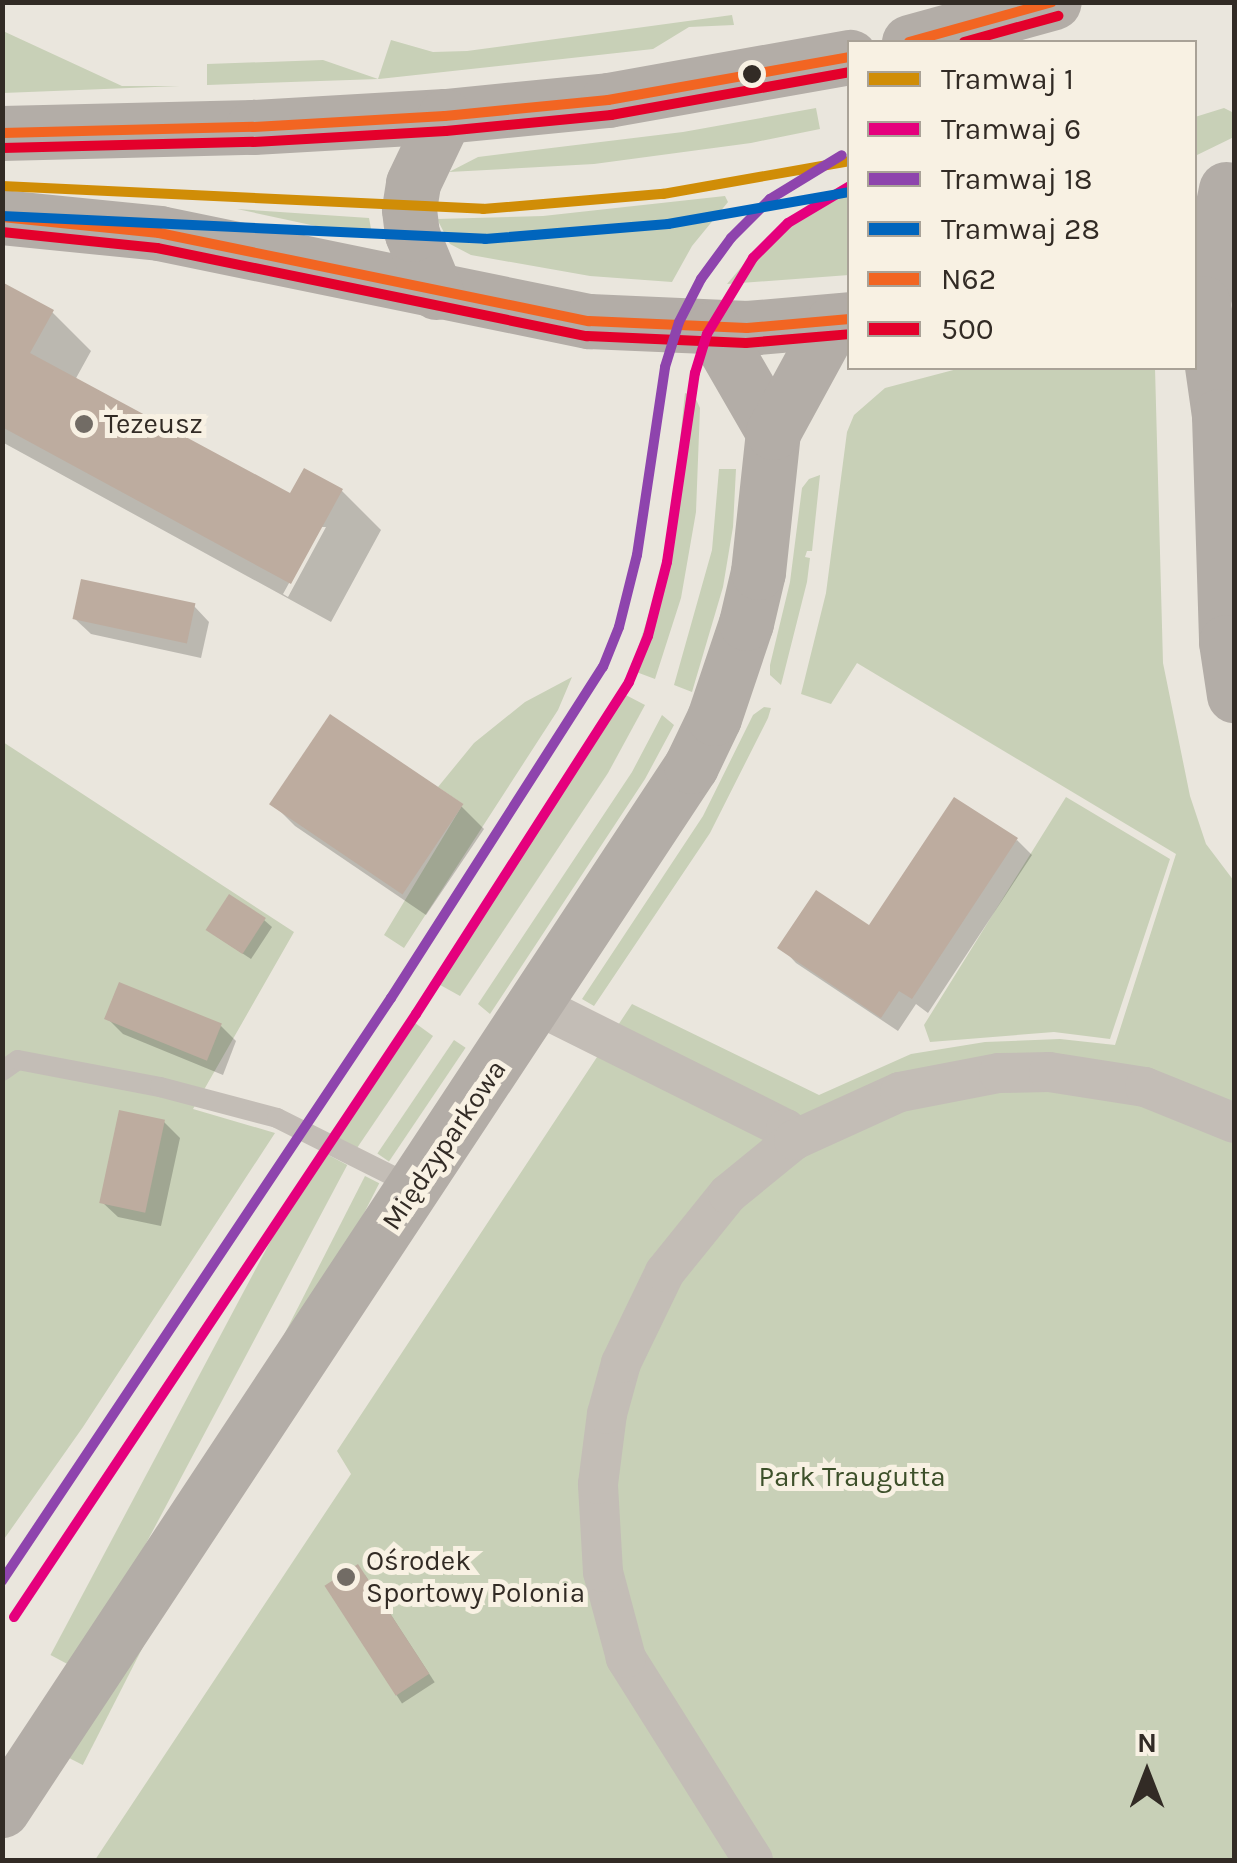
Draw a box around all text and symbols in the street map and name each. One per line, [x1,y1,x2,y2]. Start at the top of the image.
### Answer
legend [847,40,1197,370]
text: Tramwaj 1 [941,61,1074,97]
unlabelled marker [742,64,762,84]
text: Tramwaj 6 [941,111,1081,147]
text: Tramwaj 18 [941,161,1092,197]
text: Tramwaj 28 [941,211,1100,247]
text: N62 [941,261,996,297]
text: 500 [941,311,994,347]
place label: Tezeusz [104,407,203,441]
marker: Tezeusz [73,413,95,435]
street label: Międzyparkowa [375,1054,513,1236]
park label: Park Traugutta [758,1460,946,1494]
place label: Ośrodek Sportowy Polonia [366,1544,585,1610]
marker: Ośrodek Sportowy Polonia [335,1566,357,1588]
north arrow [1097,1723,1197,1823]
text: N [1137,1726,1157,1759]

